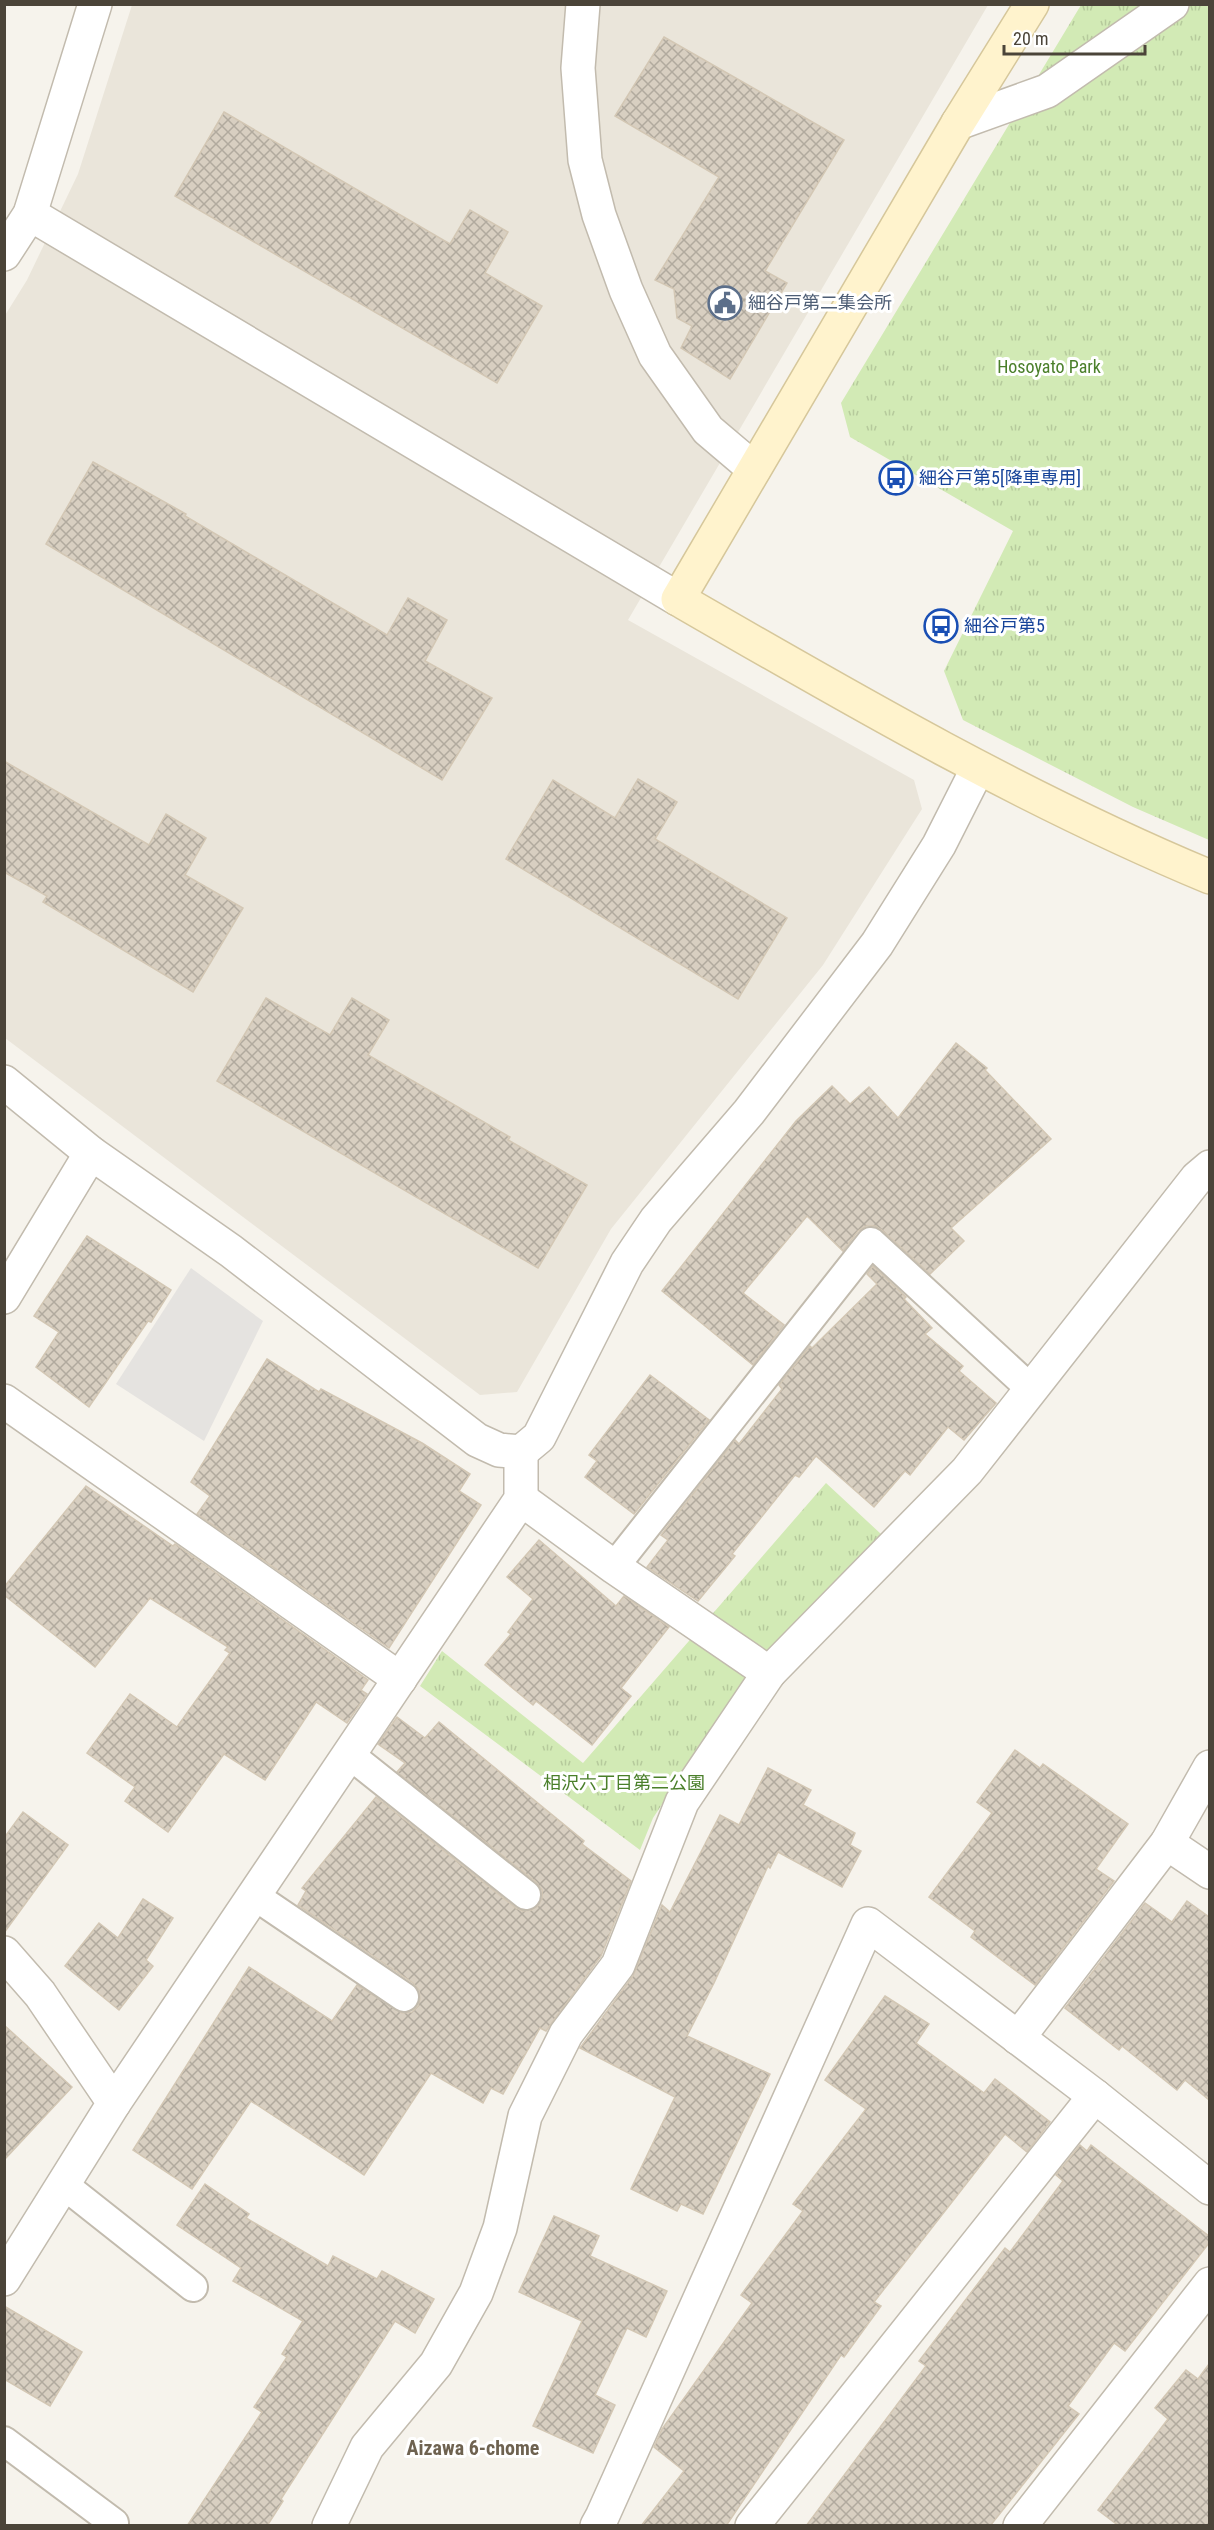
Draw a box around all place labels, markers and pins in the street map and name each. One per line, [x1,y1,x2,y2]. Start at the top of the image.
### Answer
public building icon: 細谷戸第二集会所 [707,285,743,321]
place label: 細谷戸第二集会所 [748,292,892,313]
bus stop icon: 細谷戸第5[降車専用] [878,460,914,496]
place label: 細谷戸第5[降車専用] [919,467,1081,488]
bus stop icon: 細谷戸第5 [923,608,959,644]
place label: 細谷戸第5 [964,615,1045,636]

